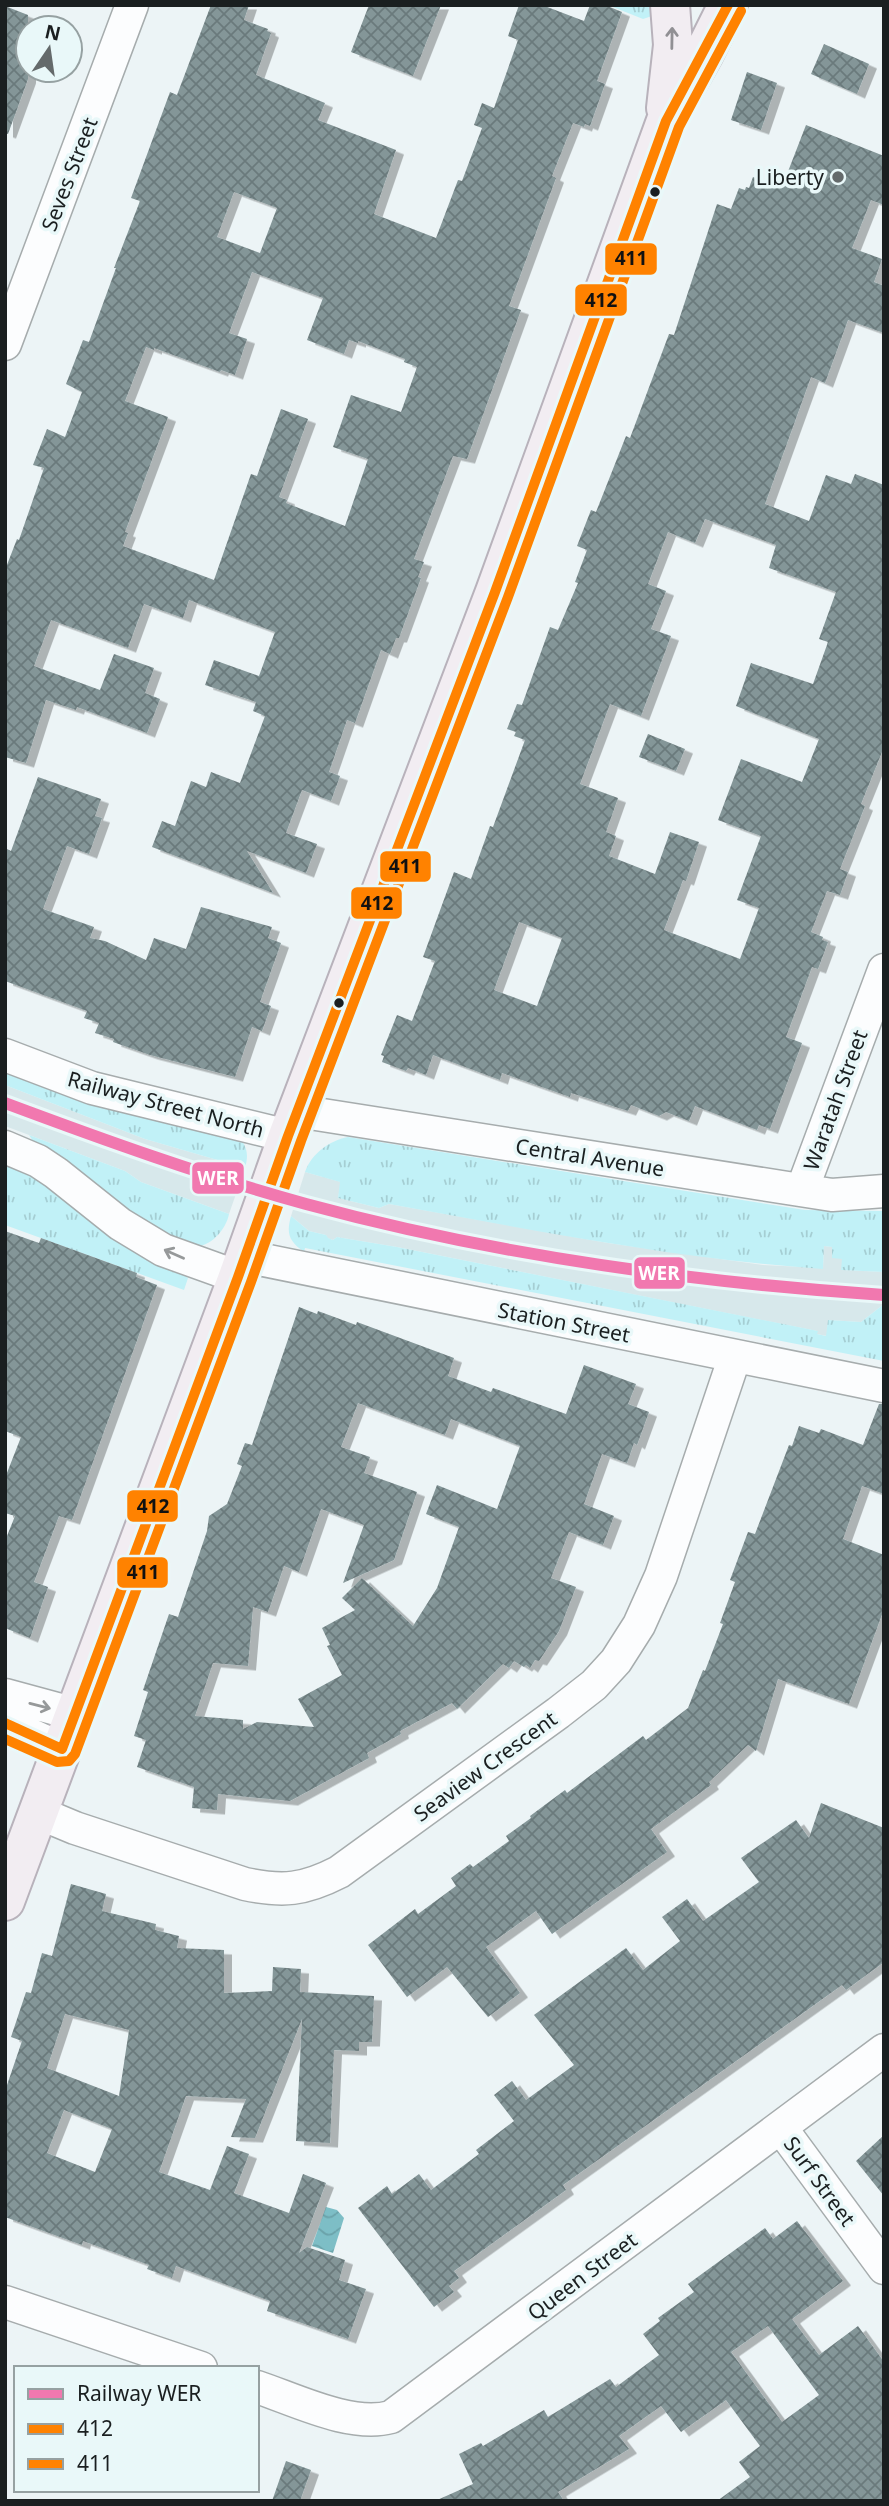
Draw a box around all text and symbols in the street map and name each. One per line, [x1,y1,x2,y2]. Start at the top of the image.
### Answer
north arrow [14,14,84,84]
text: N [42,18,63,47]
one-way arrow [666,27,679,50]
street label: Seves Street [34,113,104,235]
place label: Liberty [756,163,824,191]
marker: Liberty [830,169,846,185]
unlabelled marker [648,185,662,199]
line badge: 411 [604,242,658,276]
text: 411 [615,245,647,271]
line badge: 412 [574,283,628,317]
text: 412 [585,287,617,313]
line badge: 411 [379,850,432,883]
text: 411 [389,853,421,879]
line badge: 412 [350,886,403,920]
text: 412 [361,890,393,916]
unlabelled marker [332,996,346,1010]
street label: Waratah Street [797,1026,873,1174]
street label: Railway Street North [65,1064,267,1144]
street label: Central Avenue [514,1131,666,1183]
line badge: WER [191,1161,245,1195]
text: WER [197,1165,239,1191]
one-way arrow [163,1247,185,1260]
line badge: WER [633,1256,686,1290]
text: WER [638,1260,680,1286]
street label: Station Street [496,1296,633,1349]
line badge: 412 [126,1489,179,1523]
text: 412 [137,1493,169,1519]
line badge: 411 [116,1556,169,1589]
text: 411 [127,1559,159,1585]
one-way arrow [28,1700,51,1713]
street label: Seaview Crescent [408,1704,563,1827]
street label: Surf Street [778,2130,862,2232]
street label: Queen Street [522,2225,643,2326]
legend [14,2366,259,2492]
text: Railway WER [77,2379,201,2407]
text: 412 [77,2414,113,2442]
text: 411 [77,2449,113,2477]

